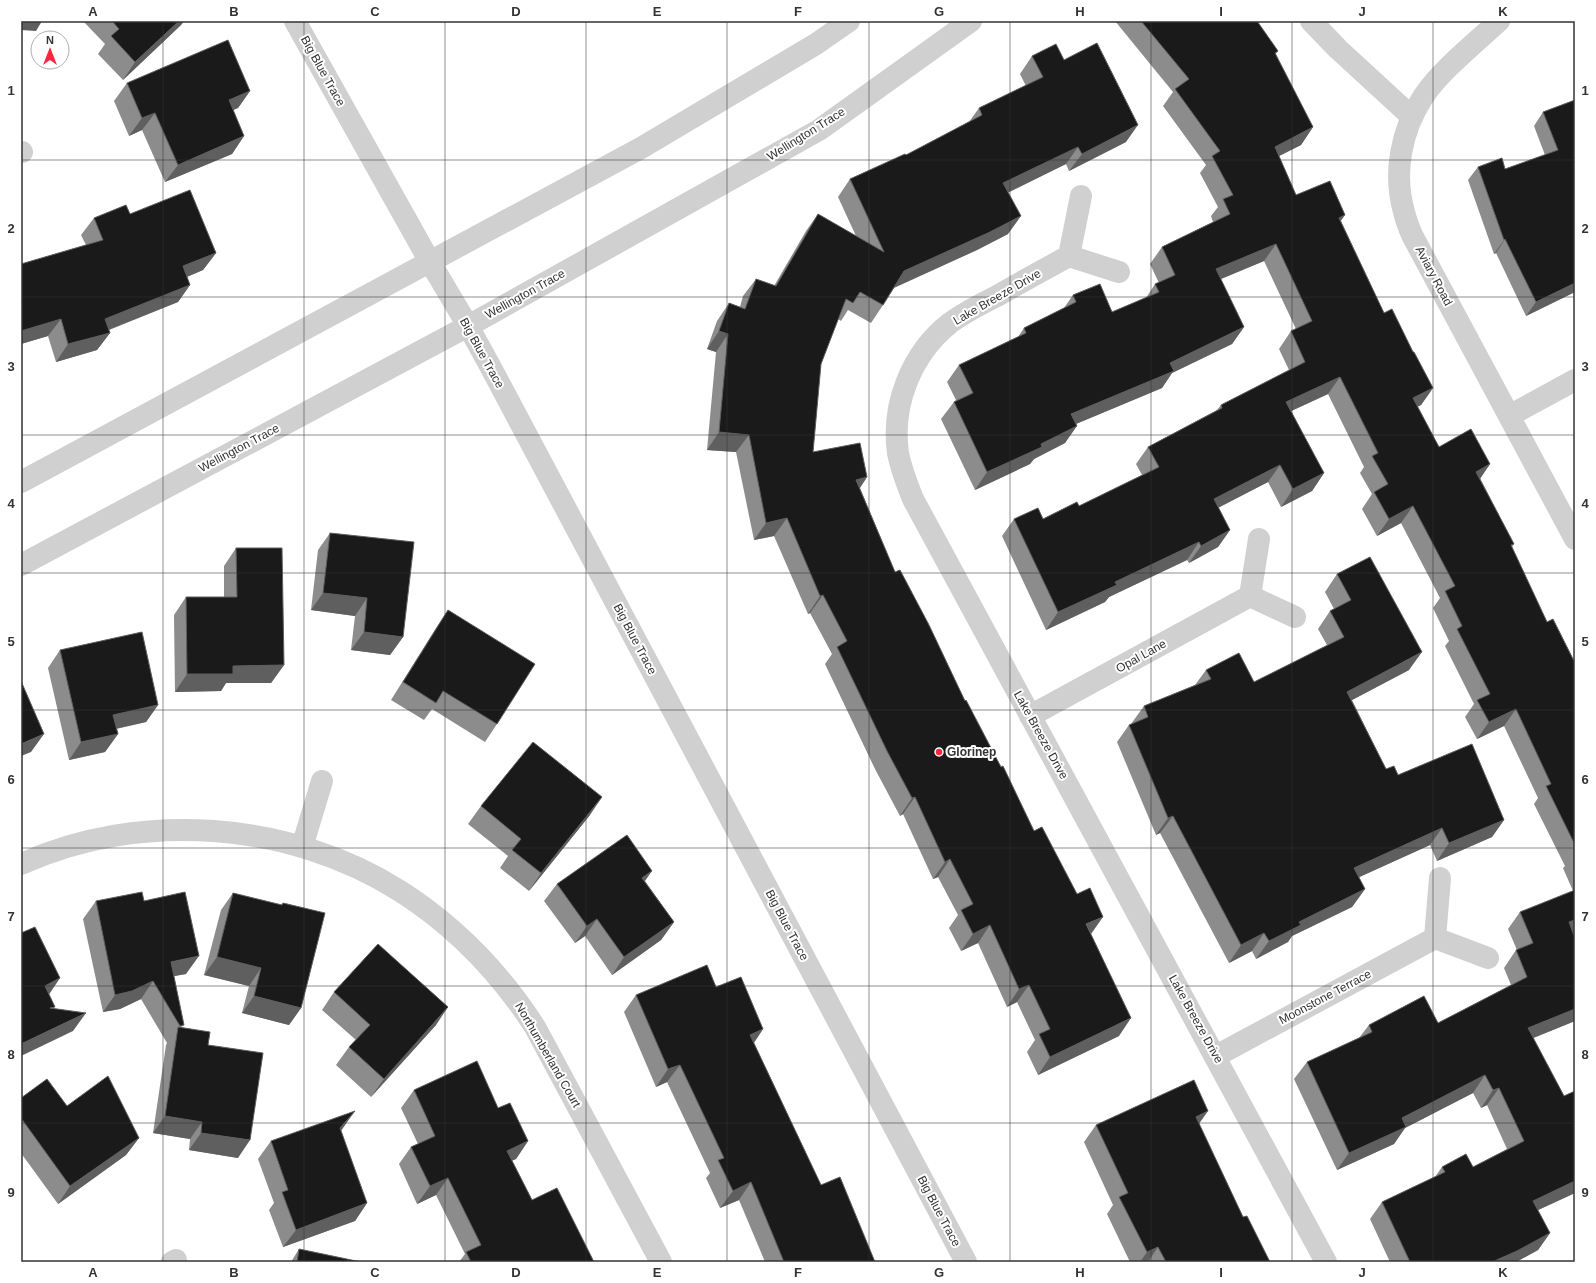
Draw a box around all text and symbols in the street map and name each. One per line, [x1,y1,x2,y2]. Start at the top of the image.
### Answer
text: A [88,4,98,19]
text: B [229,4,239,19]
text: C [370,4,380,19]
text: D [511,4,521,19]
text: E [653,4,662,19]
text: F [794,4,802,19]
text: G [934,4,944,19]
text: H [1075,4,1085,19]
text: I [1219,4,1223,19]
text: J [1358,4,1366,19]
text: K [1498,4,1508,19]
north arrow [30,30,70,70]
street label: Big Blue Trace [298,33,348,109]
text: N [46,34,54,46]
text: 1 [7,83,15,98]
text: 1 [1581,83,1589,98]
street label: Wellington Trace [764,104,848,164]
text: 2 [7,221,15,236]
text: 2 [1581,221,1589,236]
street label: Aviary Road [1413,244,1455,308]
street label: Wellington Trace [483,266,568,322]
street label: Lake Breeze Drive [951,266,1044,328]
street label: Big Blue Trace [457,315,507,391]
text: 3 [7,359,15,374]
text: 3 [1581,359,1589,374]
street label: Wellington Trace [196,421,282,475]
text: 4 [7,496,15,511]
text: 4 [1581,496,1589,511]
street label: Big Blue Trace [610,601,660,677]
text: 5 [7,634,15,649]
text: 5 [1581,634,1589,649]
street label: Opal Lane [1113,636,1169,676]
street label: Lake Breeze Drive [1011,688,1071,782]
place label: Glorinep [947,745,996,759]
marker: Glorinep [934,747,944,757]
text: 6 [7,772,15,787]
text: 6 [1581,772,1589,787]
street label: Big Blue Trace [762,887,812,963]
text: 7 [7,909,15,924]
text: 7 [1581,909,1589,924]
street label: Moonstone Terrace [1276,967,1374,1027]
street label: Lake Breeze Drive [1166,972,1226,1066]
street label: Northumberland Court [512,1000,584,1110]
text: 8 [7,1047,15,1062]
text: 8 [1581,1047,1589,1062]
street label: Big Blue Trace [914,1173,964,1249]
text: 9 [7,1185,15,1200]
text: 9 [1581,1185,1589,1200]
text: A [88,1265,98,1280]
text: B [229,1265,239,1280]
text: C [370,1265,380,1280]
text: D [511,1265,521,1280]
text: E [653,1265,662,1280]
text: F [794,1265,802,1280]
text: G [934,1265,944,1280]
text: H [1075,1265,1085,1280]
text: I [1219,1265,1223,1280]
text: J [1358,1265,1366,1280]
text: K [1498,1265,1508,1280]

